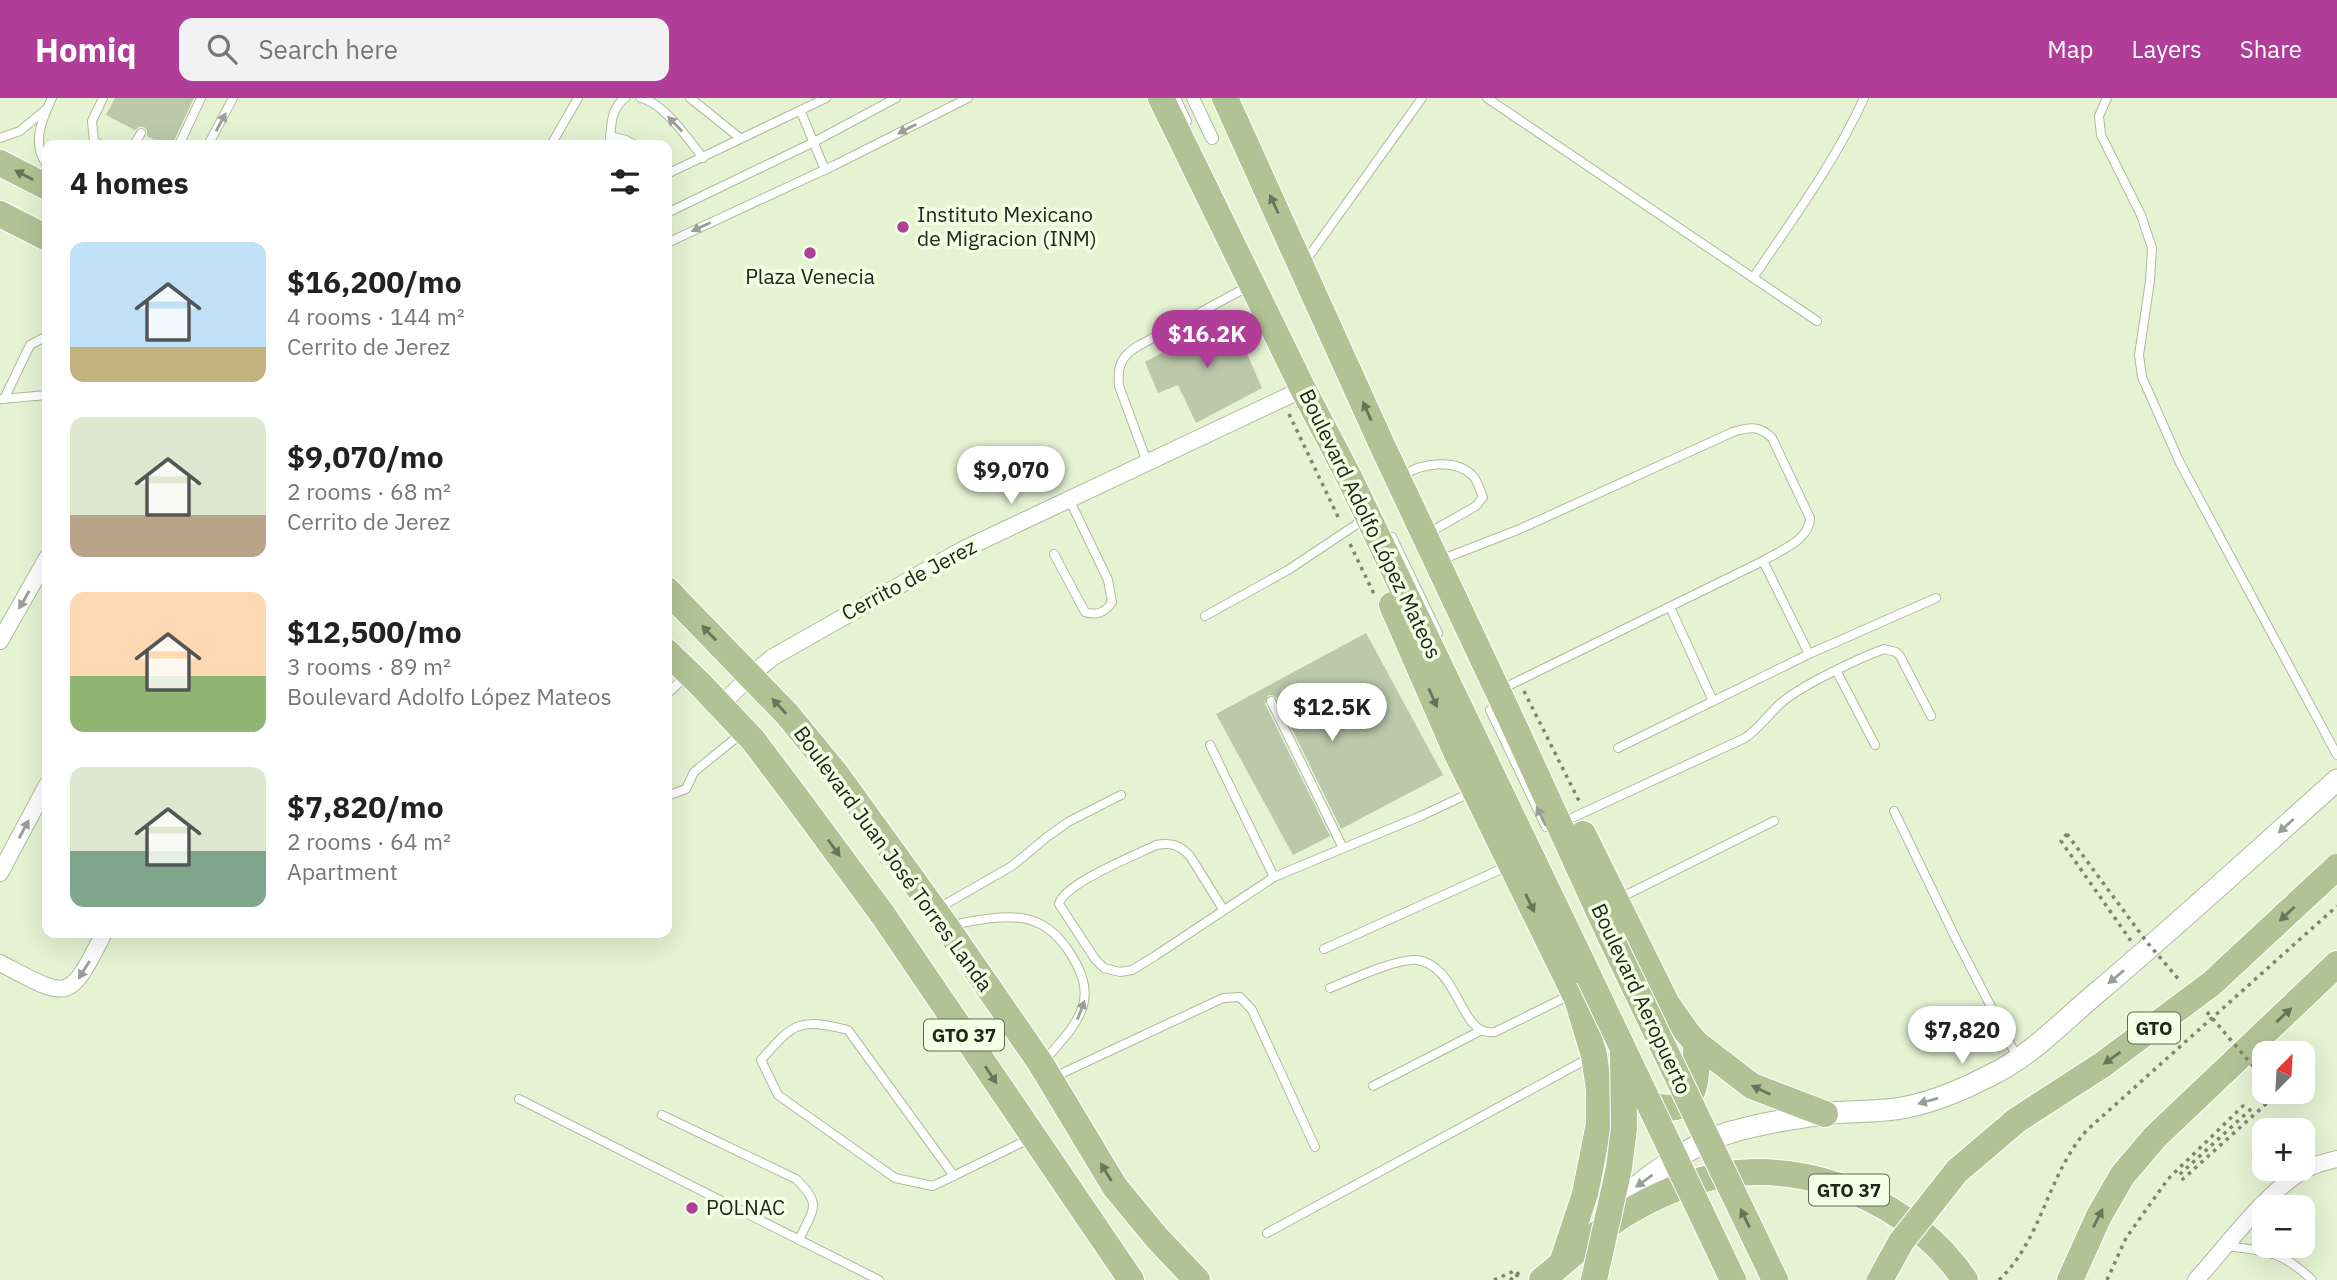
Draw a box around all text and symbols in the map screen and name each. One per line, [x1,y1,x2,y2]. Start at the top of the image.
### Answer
search box [179,18,669,81]
text: Homiq [35,28,137,71]
icon: search [203,30,241,68]
text: Search here [259,32,398,66]
text: Map [2047,33,2094,65]
text: Layers [2132,33,2202,65]
text: Share [2240,33,2302,65]
one-way arrow [214,111,226,131]
one-way arrow [667,117,684,133]
one-way arrow [897,123,917,135]
text: 4 homes [70,163,189,202]
icon: filters [606,163,644,201]
one-way arrow [14,170,34,181]
one-way arrow [1268,194,1280,214]
place label: Instituto Mexicano de Migracion (INM) [917,200,1097,252]
marker: Instituto Mexicano de Migracion (INM) [895,219,911,235]
one-way arrow [691,222,712,233]
marker: Plaza Venecia [802,245,818,261]
text: $16,200/mo [287,262,462,301]
place label: Plaza Venecia [745,262,875,290]
icon: home [126,270,210,354]
text: 4 rooms · 144 m² [287,301,465,331]
pin: $16.2K [1150,310,1264,370]
text: $16.2K [1168,318,1246,348]
text: Cerrito de Jerez [287,331,450,361]
street label: Boulevard Adolfo López Mateos [1293,384,1448,663]
one-way arrow [1361,401,1373,421]
text: $9,070/mo [287,437,444,476]
icon: home [126,445,210,529]
pin: $9,070 [954,446,1068,506]
text: $9,070 [973,454,1049,484]
text: 2 rooms · 68 m² [287,476,451,506]
text: Cerrito de Jerez [287,506,450,536]
street label: Cerrito de Jerez [836,532,981,626]
one-way arrow [18,590,30,609]
text: $12,500/mo [287,612,462,651]
icon: home [126,620,210,704]
one-way arrow [700,624,717,641]
text: 3 rooms · 89 m² [287,651,451,681]
text: Boulevard Adolfo López Mateos [287,681,612,711]
pin: $12.5K [1275,684,1389,743]
one-way arrow [1427,687,1438,708]
text: $12.5K [1293,691,1371,721]
one-way arrow [771,697,787,715]
street label: Boulevard Juan José Torres Landa [788,720,1000,997]
text: $7,820/mo [287,787,444,826]
icon: home [126,795,210,879]
one-way arrow [1535,806,1546,826]
one-way arrow [2277,818,2295,834]
one-way arrow [18,819,29,839]
text: 2 rooms · 64 m² [287,826,451,856]
one-way arrow [826,839,840,857]
text: Apartment [287,856,398,886]
one-way arrow [1524,893,1535,913]
street label: Boulevard Aeropuerto [1585,899,1698,1098]
one-way arrow [2279,905,2296,921]
one-way arrow [78,961,90,980]
one-way arrow [2107,969,2125,985]
one-way arrow [1075,999,1086,1020]
pin: $7,820 [1905,1006,2019,1066]
one-way arrow [2275,1006,2292,1023]
road number: GTO [2128,1012,2180,1044]
text: $7,820 [1924,1014,2000,1044]
road number: GTO 37 [924,1020,1004,1051]
north arrow [2252,1041,2315,1104]
map controls [2252,1041,2315,1258]
one-way arrow [2103,1051,2121,1065]
one-way arrow [984,1066,997,1085]
one-way arrow [1751,1084,1771,1095]
one-way arrow [1918,1097,1939,1107]
button: + [2252,1118,2315,1181]
one-way arrow [1100,1162,1113,1182]
one-way arrow [1635,1174,1653,1188]
road number: GTO 37 [1809,1174,1889,1206]
place label: POLNAC [706,1193,785,1221]
button: − [2252,1195,2315,1258]
marker: POLNAC [684,1200,700,1216]
one-way arrow [1739,1208,1750,1229]
one-way arrow [2093,1208,2104,1228]

